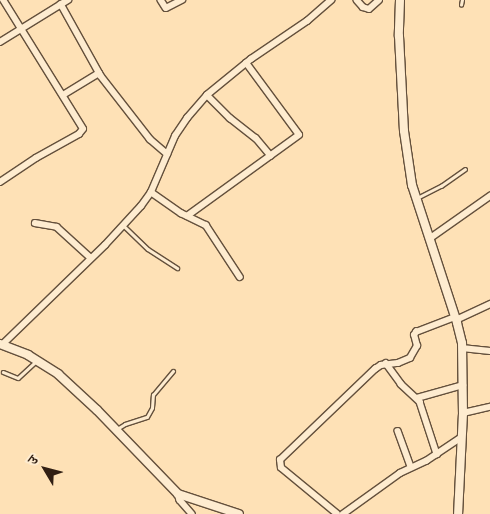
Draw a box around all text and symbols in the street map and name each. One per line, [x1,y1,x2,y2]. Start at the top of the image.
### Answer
north arrow [20,444,70,494]
text: उ [24,452,42,468]

